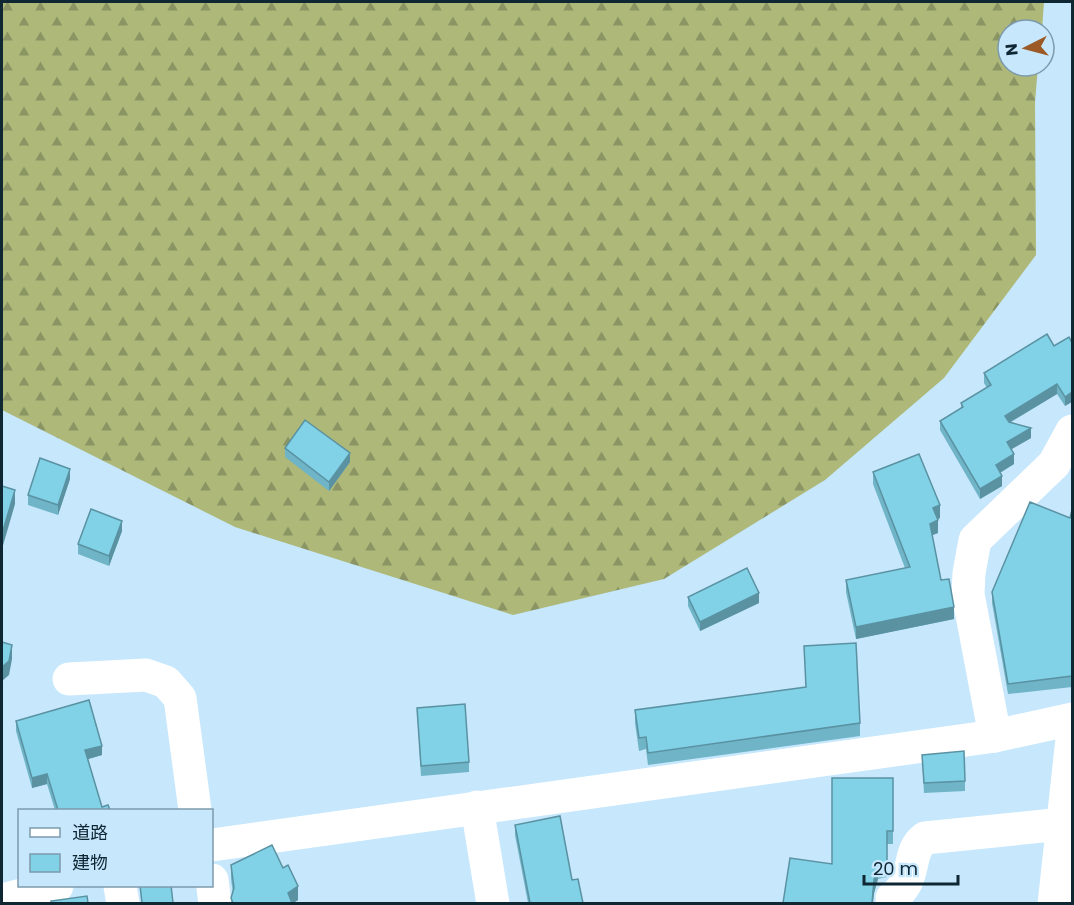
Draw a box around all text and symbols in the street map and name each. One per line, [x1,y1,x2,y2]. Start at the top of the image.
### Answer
north arrow [996,18,1056,78]
text: N [1000,42,1024,57]
legend [18,809,213,887]
text: 道路 [72,820,108,845]
scale bar [864,848,958,886]
text: 建物 [72,850,108,875]
text: 20 m [873,856,918,881]

